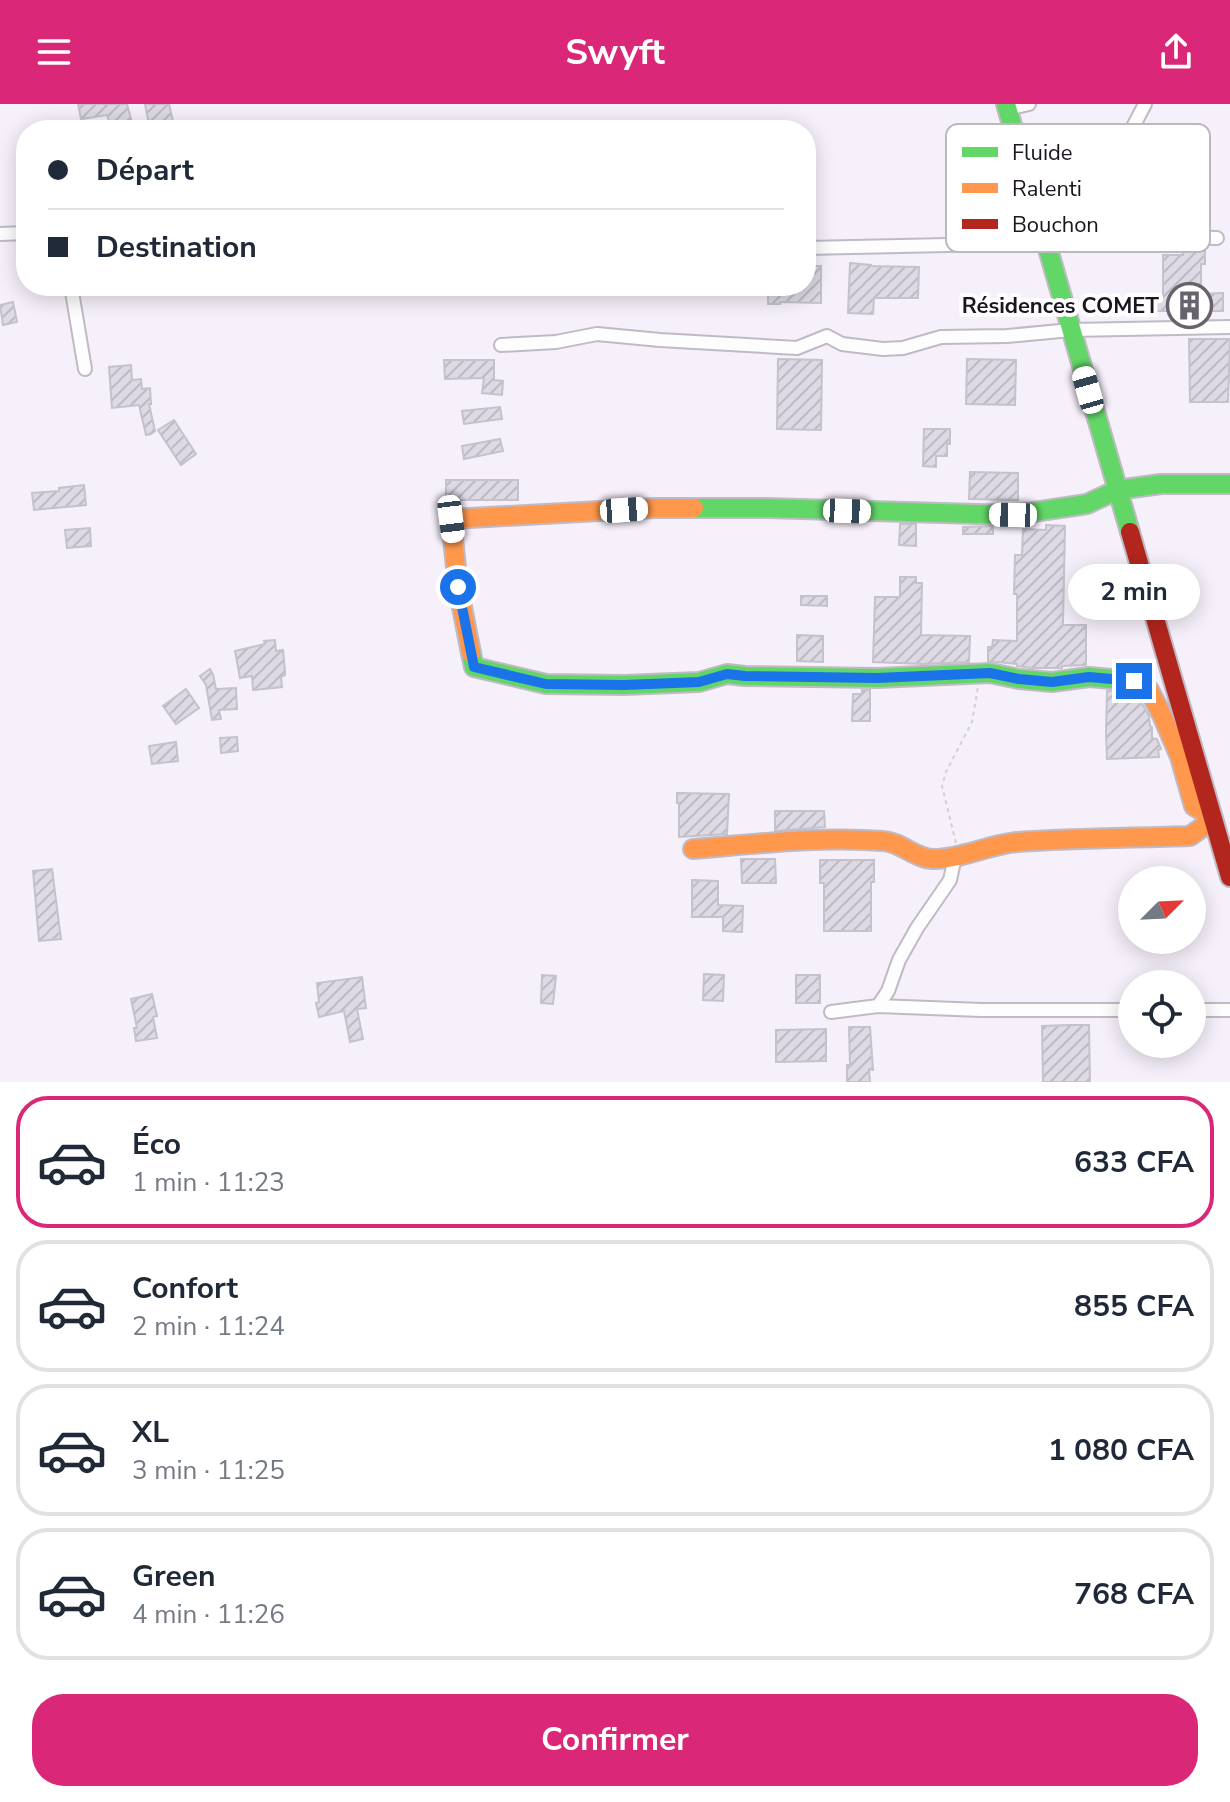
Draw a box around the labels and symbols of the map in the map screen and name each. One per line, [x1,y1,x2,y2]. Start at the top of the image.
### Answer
legend [946,124,1210,252]
text: Fluide [1012,138,1073,168]
text: Ralenti [1012,174,1082,204]
text: Bouchon [1012,210,1099,240]
building icon: Résidences COMET [1166,281,1214,329]
place label: Résidences COMET [962,291,1159,321]
car [1070,364,1106,416]
car [436,494,466,544]
car [599,496,649,524]
car [823,498,871,524]
car [989,503,1037,527]
callout: 2 min [1068,565,1200,621]
route start [440,569,476,605]
route end [1116,663,1152,699]
north arrow [1118,866,1206,954]

